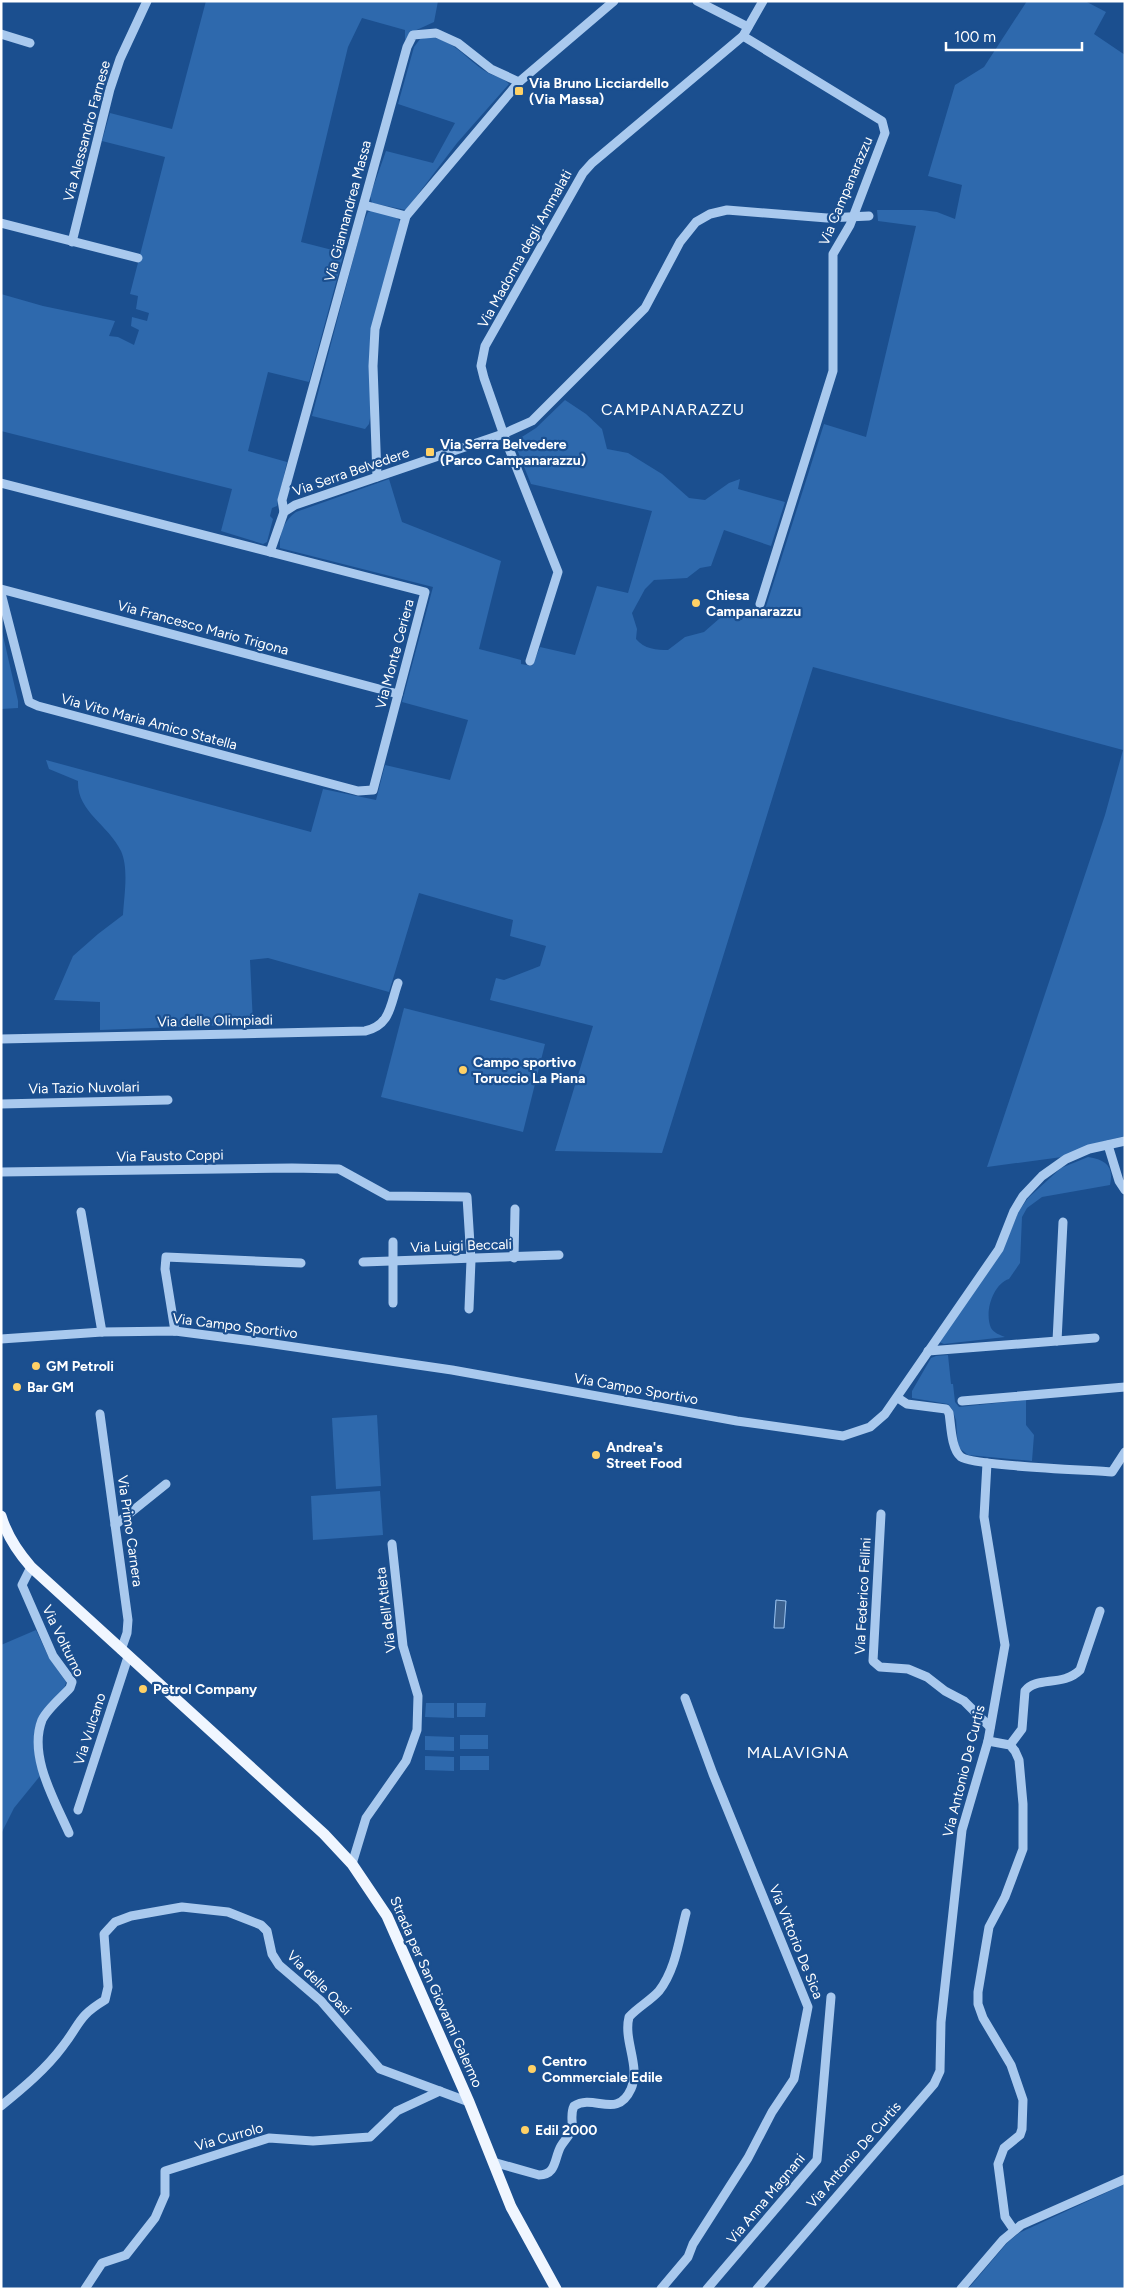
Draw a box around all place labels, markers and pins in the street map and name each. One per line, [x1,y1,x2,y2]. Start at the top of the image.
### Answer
place label: Via Bruno Licciardello (Via Massa) [529,75,669,108]
marker: Via Bruno Licciardello (Via Massa) [513,85,525,97]
place label: Via Serra Belvedere (Parco Campanarazzu) [440,436,586,469]
marker: Via Serra Belvedere (Parco Campanarazzu) [424,446,436,458]
place label: Chiesa Campanarazzu [706,587,801,620]
marker: Chiesa Campanarazzu [690,597,702,609]
place label: Campo sportivo Toruccio La Piana [473,1054,585,1087]
marker: Campo sportivo Toruccio La Piana [457,1064,469,1076]
place label: GM Petroli [46,1358,114,1375]
marker: GM Petroli [30,1360,42,1372]
place label: Bar GM [27,1379,74,1396]
marker: Bar GM [11,1381,23,1393]
place label: Andrea's Street Food [606,1439,682,1472]
marker: Andrea's Street Food [590,1449,602,1461]
place label: Petrol Company [153,1681,258,1698]
marker: Petrol Company [137,1683,149,1695]
place label: Centro Commerciale Edile [542,2053,663,2086]
marker: Centro Commerciale Edile [526,2063,538,2075]
place label: Edil 2000 [535,2122,597,2139]
marker: Edil 2000 [519,2124,531,2136]

